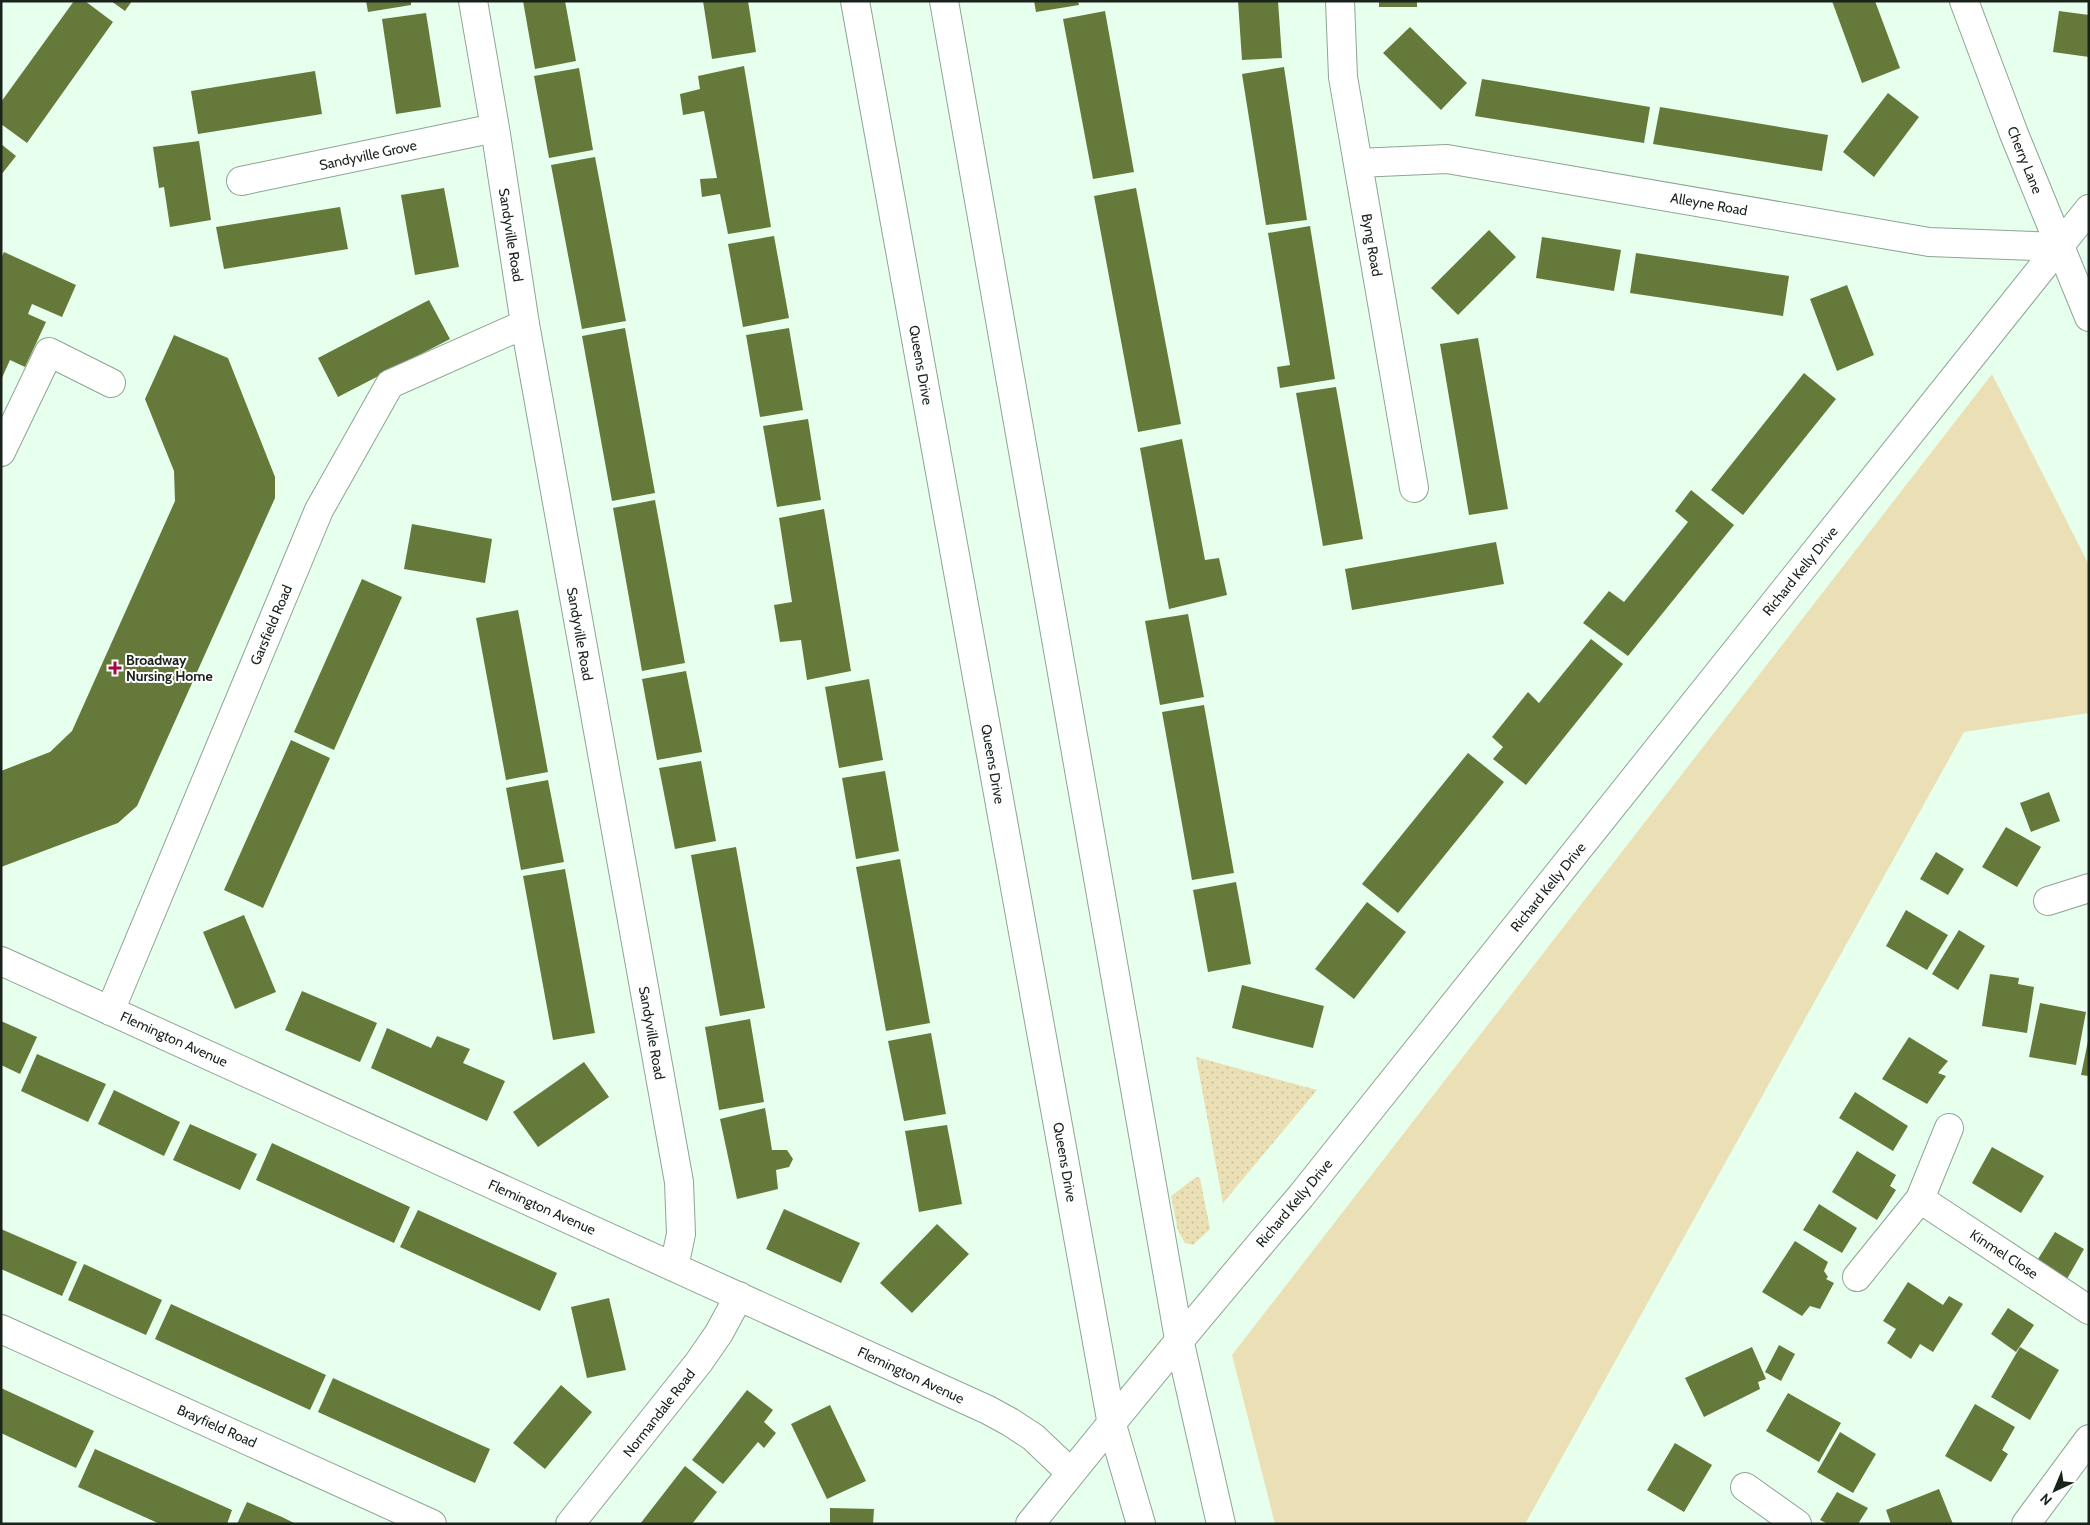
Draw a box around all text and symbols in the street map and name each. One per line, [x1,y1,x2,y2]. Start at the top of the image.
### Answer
street label: Cherry Lane [2003,124,2047,196]
street label: Sandyville Grove [318,136,418,174]
street label: Sandyville Road [495,187,527,283]
street label: Alleyne Road [1669,188,1749,220]
street label: Byng Road [1358,212,1386,278]
street label: Queens Drive [905,324,937,406]
street label: Richard Kelly Drive [1758,523,1842,619]
street label: Garsfield Road [246,582,296,668]
street label: Sandyville Road [563,586,597,682]
place label: Broadway Nursing Home [126,651,213,685]
marker: Broadway Nursing Home [108,661,122,675]
street label: Queens Drive [977,723,1009,805]
street label: Richard Kelly Drive [1506,839,1590,935]
street label: Sandyville Road [635,985,669,1081]
street label: Flemington Avenue [118,1007,230,1071]
street label: Queens Drive [1049,1121,1081,1203]
street label: Richard Kelly Drive [1252,1155,1336,1251]
street label: Flemington Avenue [486,1175,598,1239]
street label: Kinmel Close [1967,1225,2041,1283]
street label: Flemington Avenue [855,1342,967,1408]
street label: Normandale Road [619,1365,699,1461]
street label: Brayfield Road [174,1400,260,1452]
north arrow [2030,1465,2080,1515]
text: N [2036,1489,2056,1509]

